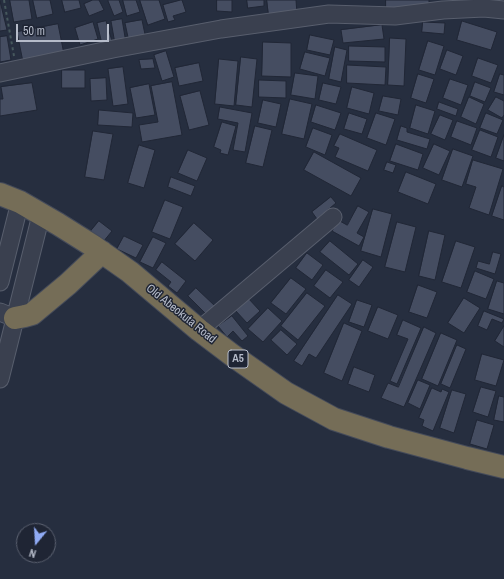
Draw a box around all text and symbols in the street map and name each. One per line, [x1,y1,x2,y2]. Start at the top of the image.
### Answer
scale bar [18,16,111,42]
text: 50 m [23,23,45,39]
street label: Old Abeokuta Road [143,281,219,347]
road number: A5 [228,350,248,368]
north arrow [16,523,56,563]
text: N [27,546,38,561]

